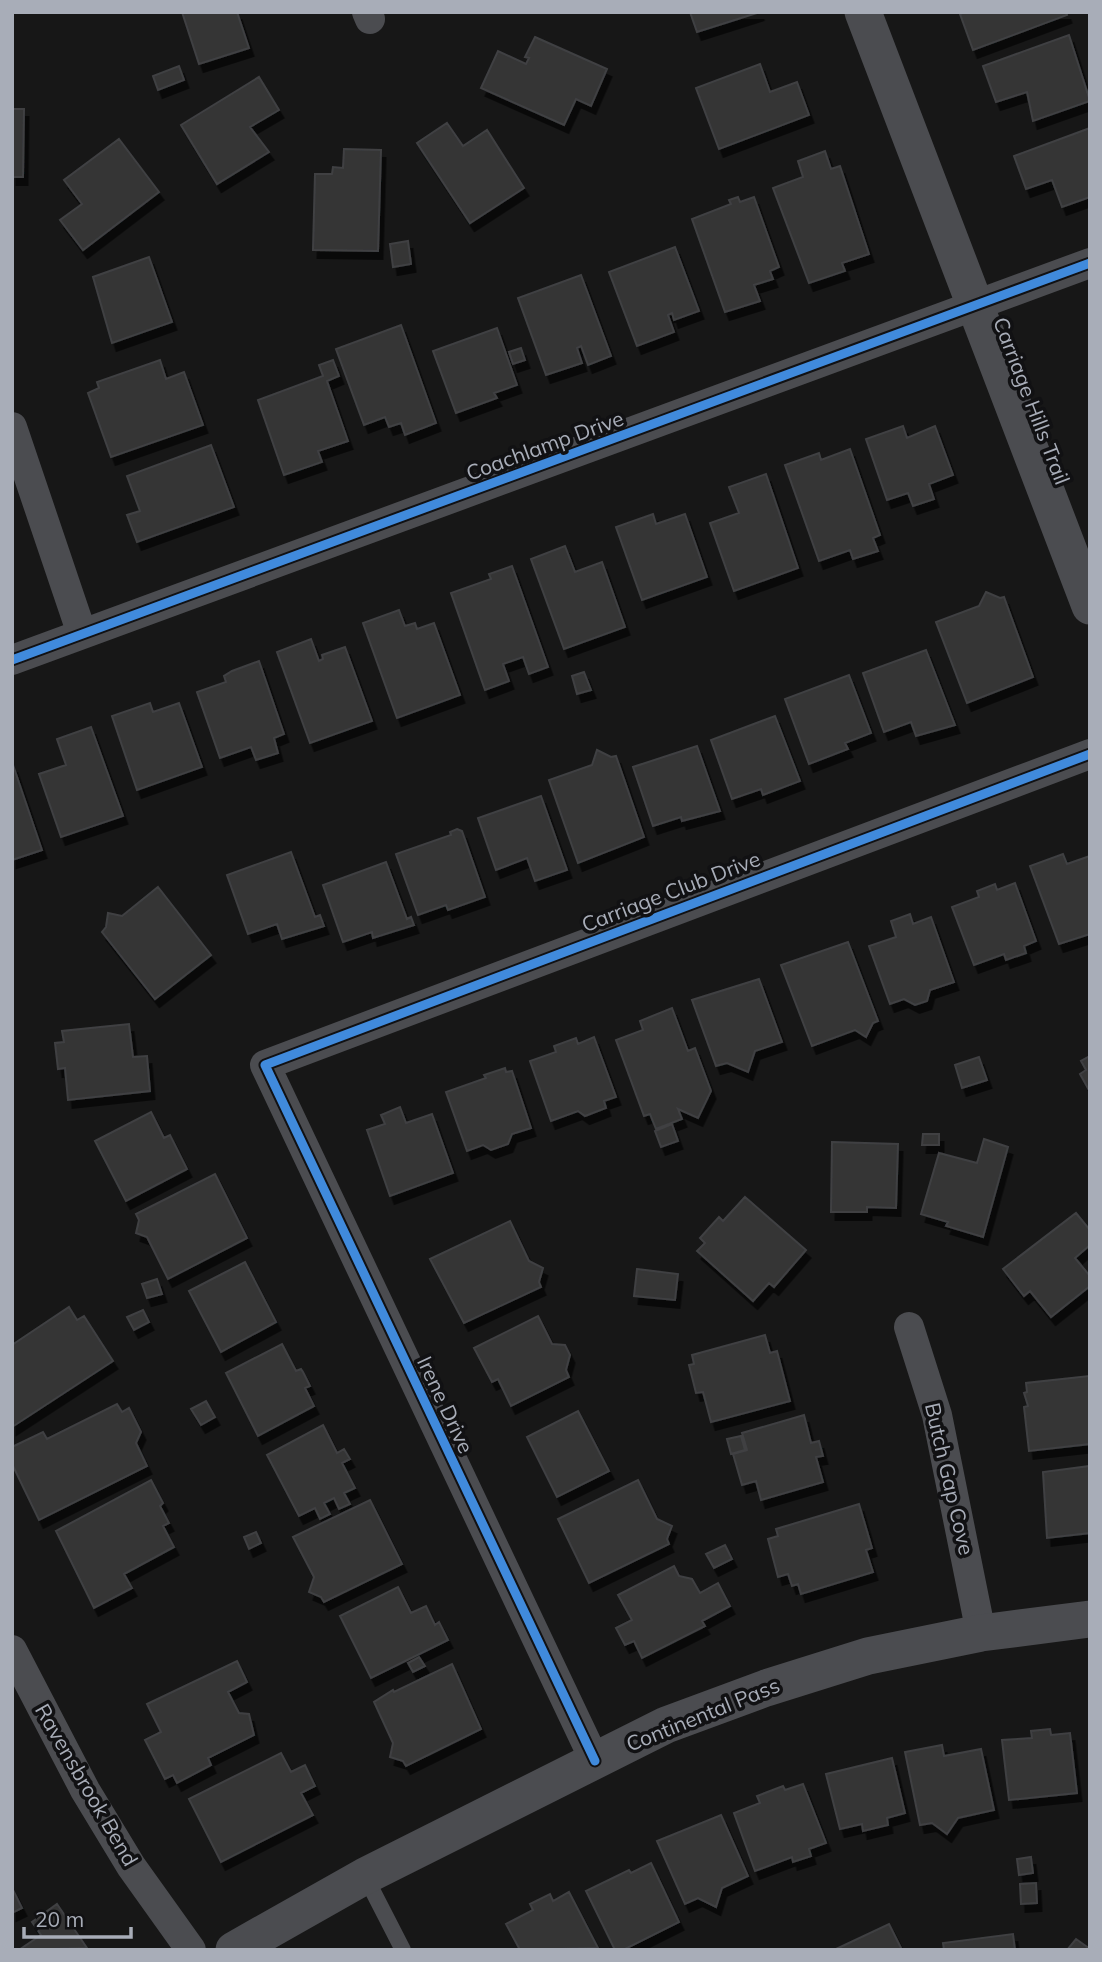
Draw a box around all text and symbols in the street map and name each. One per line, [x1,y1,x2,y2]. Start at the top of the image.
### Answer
street label: Carriage Hills Trail [988,313,1076,488]
street label: Coachlamp Drive [462,404,627,486]
street label: Carriage Club Drive [578,845,764,937]
street label: Irene Drive [412,1352,480,1457]
street label: Butch Gap Cove [920,1400,980,1558]
street label: Continental Pass [622,1671,783,1757]
street label: Ravensbrook Bend [30,1699,144,1870]
scale bar [24,1896,131,1940]
text: 20 m [35,1906,84,1932]

